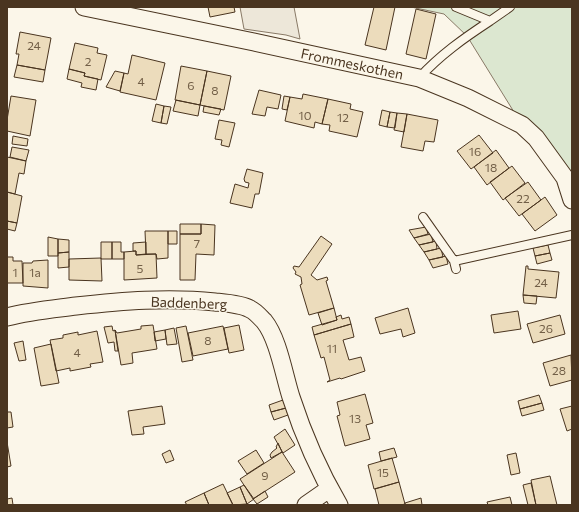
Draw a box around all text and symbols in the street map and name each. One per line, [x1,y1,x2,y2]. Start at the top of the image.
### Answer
house number: 24 [27,38,41,52]
street label: Frommeskothen [299,44,405,83]
house number: 2 [85,54,92,68]
house number: 4 [137,74,145,88]
house number: 6 [187,78,195,92]
house number: 8 [211,83,219,97]
house number: 10 [299,108,312,122]
house number: 12 [337,110,349,124]
house number: 16 [469,144,481,158]
house number: 18 [485,160,497,174]
house number: 22 [516,191,530,205]
house number: 7 [194,236,200,250]
house number: 5 [137,261,144,275]
house number: 1 [12,265,18,279]
house number: 1a [29,265,41,279]
house number: 24 [534,275,548,289]
street label: Baddenberg [150,293,228,312]
house number: 26 [539,321,553,335]
house number: 8 [204,333,212,347]
house number: 11 [327,341,337,355]
house number: 4 [73,345,81,359]
house number: 28 [552,363,566,377]
house number: 13 [349,411,361,425]
house number: 15 [377,465,389,479]
house number: 9 [261,468,269,482]

